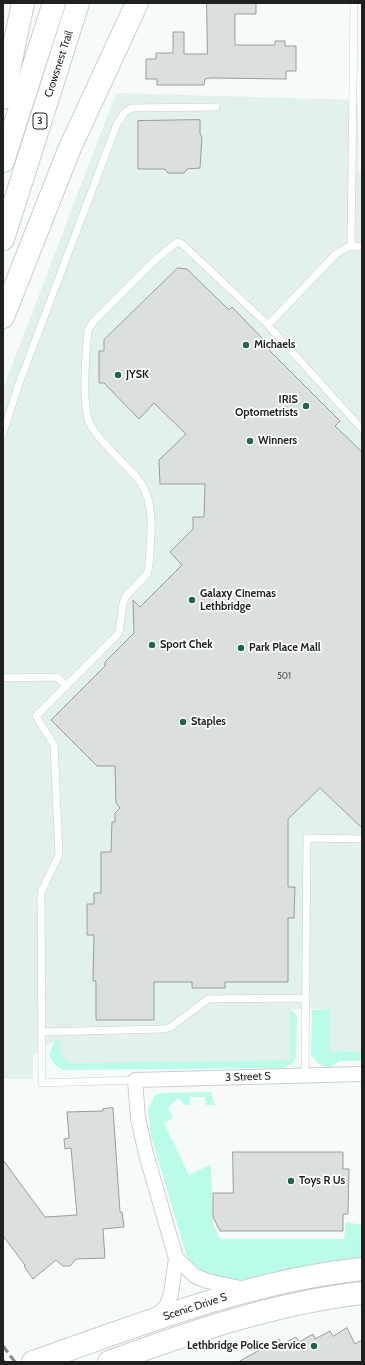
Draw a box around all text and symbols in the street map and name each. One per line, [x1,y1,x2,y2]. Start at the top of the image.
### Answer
street label: Crowsnest Trail [42,29,76,99]
road number: 3 [33,113,47,129]
place label: Michaels [254,338,295,352]
marker: Michaels [241,340,251,350]
place label: JYSK [126,368,149,382]
marker: JYSK [113,370,123,380]
place label: IRIS Optometrists [235,393,298,419]
marker: IRIS Optometrists [301,401,311,411]
place label: Winners [258,434,297,448]
marker: Winners [245,436,255,446]
place label: Galaxy Cinemas Lethbridge [200,587,276,613]
marker: Galaxy Cinemas Lethbridge [187,595,197,605]
place label: Sport Chek [160,638,213,652]
marker: Sport Chek [147,640,157,650]
place label: Park Place Mall [249,641,321,655]
marker: Park Place Mall [236,643,246,653]
house number: 501 [277,671,291,681]
place label: Staples [191,715,226,729]
marker: Staples [178,717,188,727]
street label: 3 Street S [225,1070,271,1084]
place label: Toys R Us [299,1174,345,1188]
marker: Toys R Us [286,1176,296,1186]
street label: Scenic Drive S [161,1290,229,1324]
place label: Lethbridge Police Service [187,1339,306,1353]
marker: Lethbridge Police Service [309,1341,319,1351]

